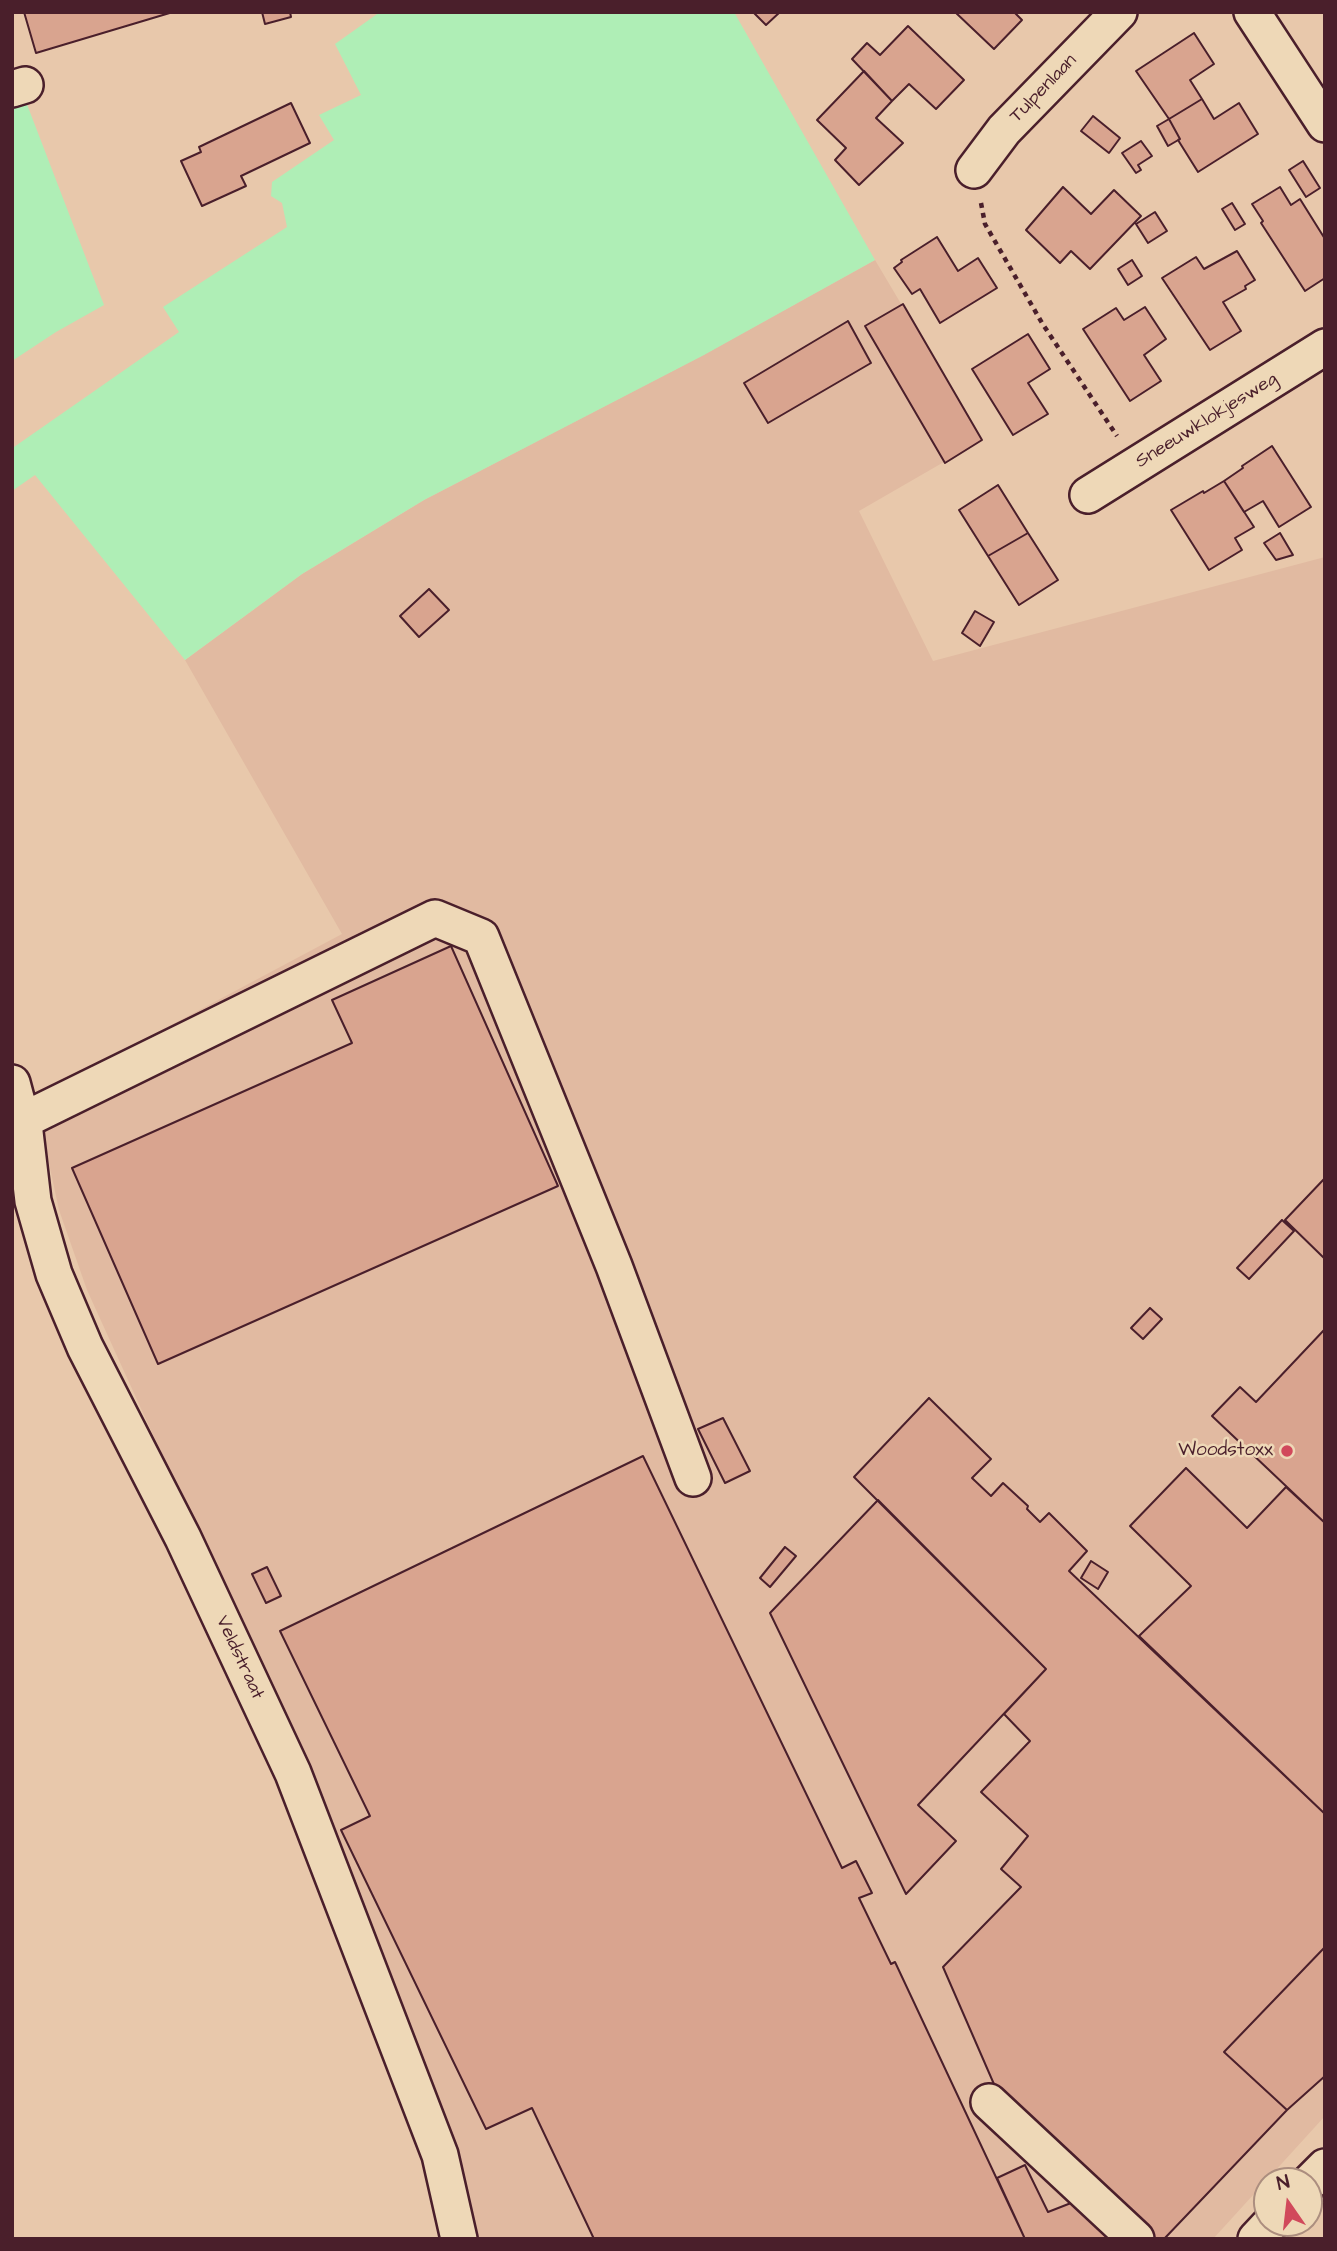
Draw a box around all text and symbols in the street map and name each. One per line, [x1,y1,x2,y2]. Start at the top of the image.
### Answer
street label: Tulpenlaan [1006,50,1082,128]
street label: Sneeuwklokjesweg [1132,368,1282,474]
place label: Woodstoxx [1178,1440,1273,1462]
marker: Woodstoxx [1279,1443,1295,1459]
street label: Veldstraat [210,1613,268,1703]
north arrow [1253,2167,1323,2237]
text: N [1274,2169,1292,2198]

